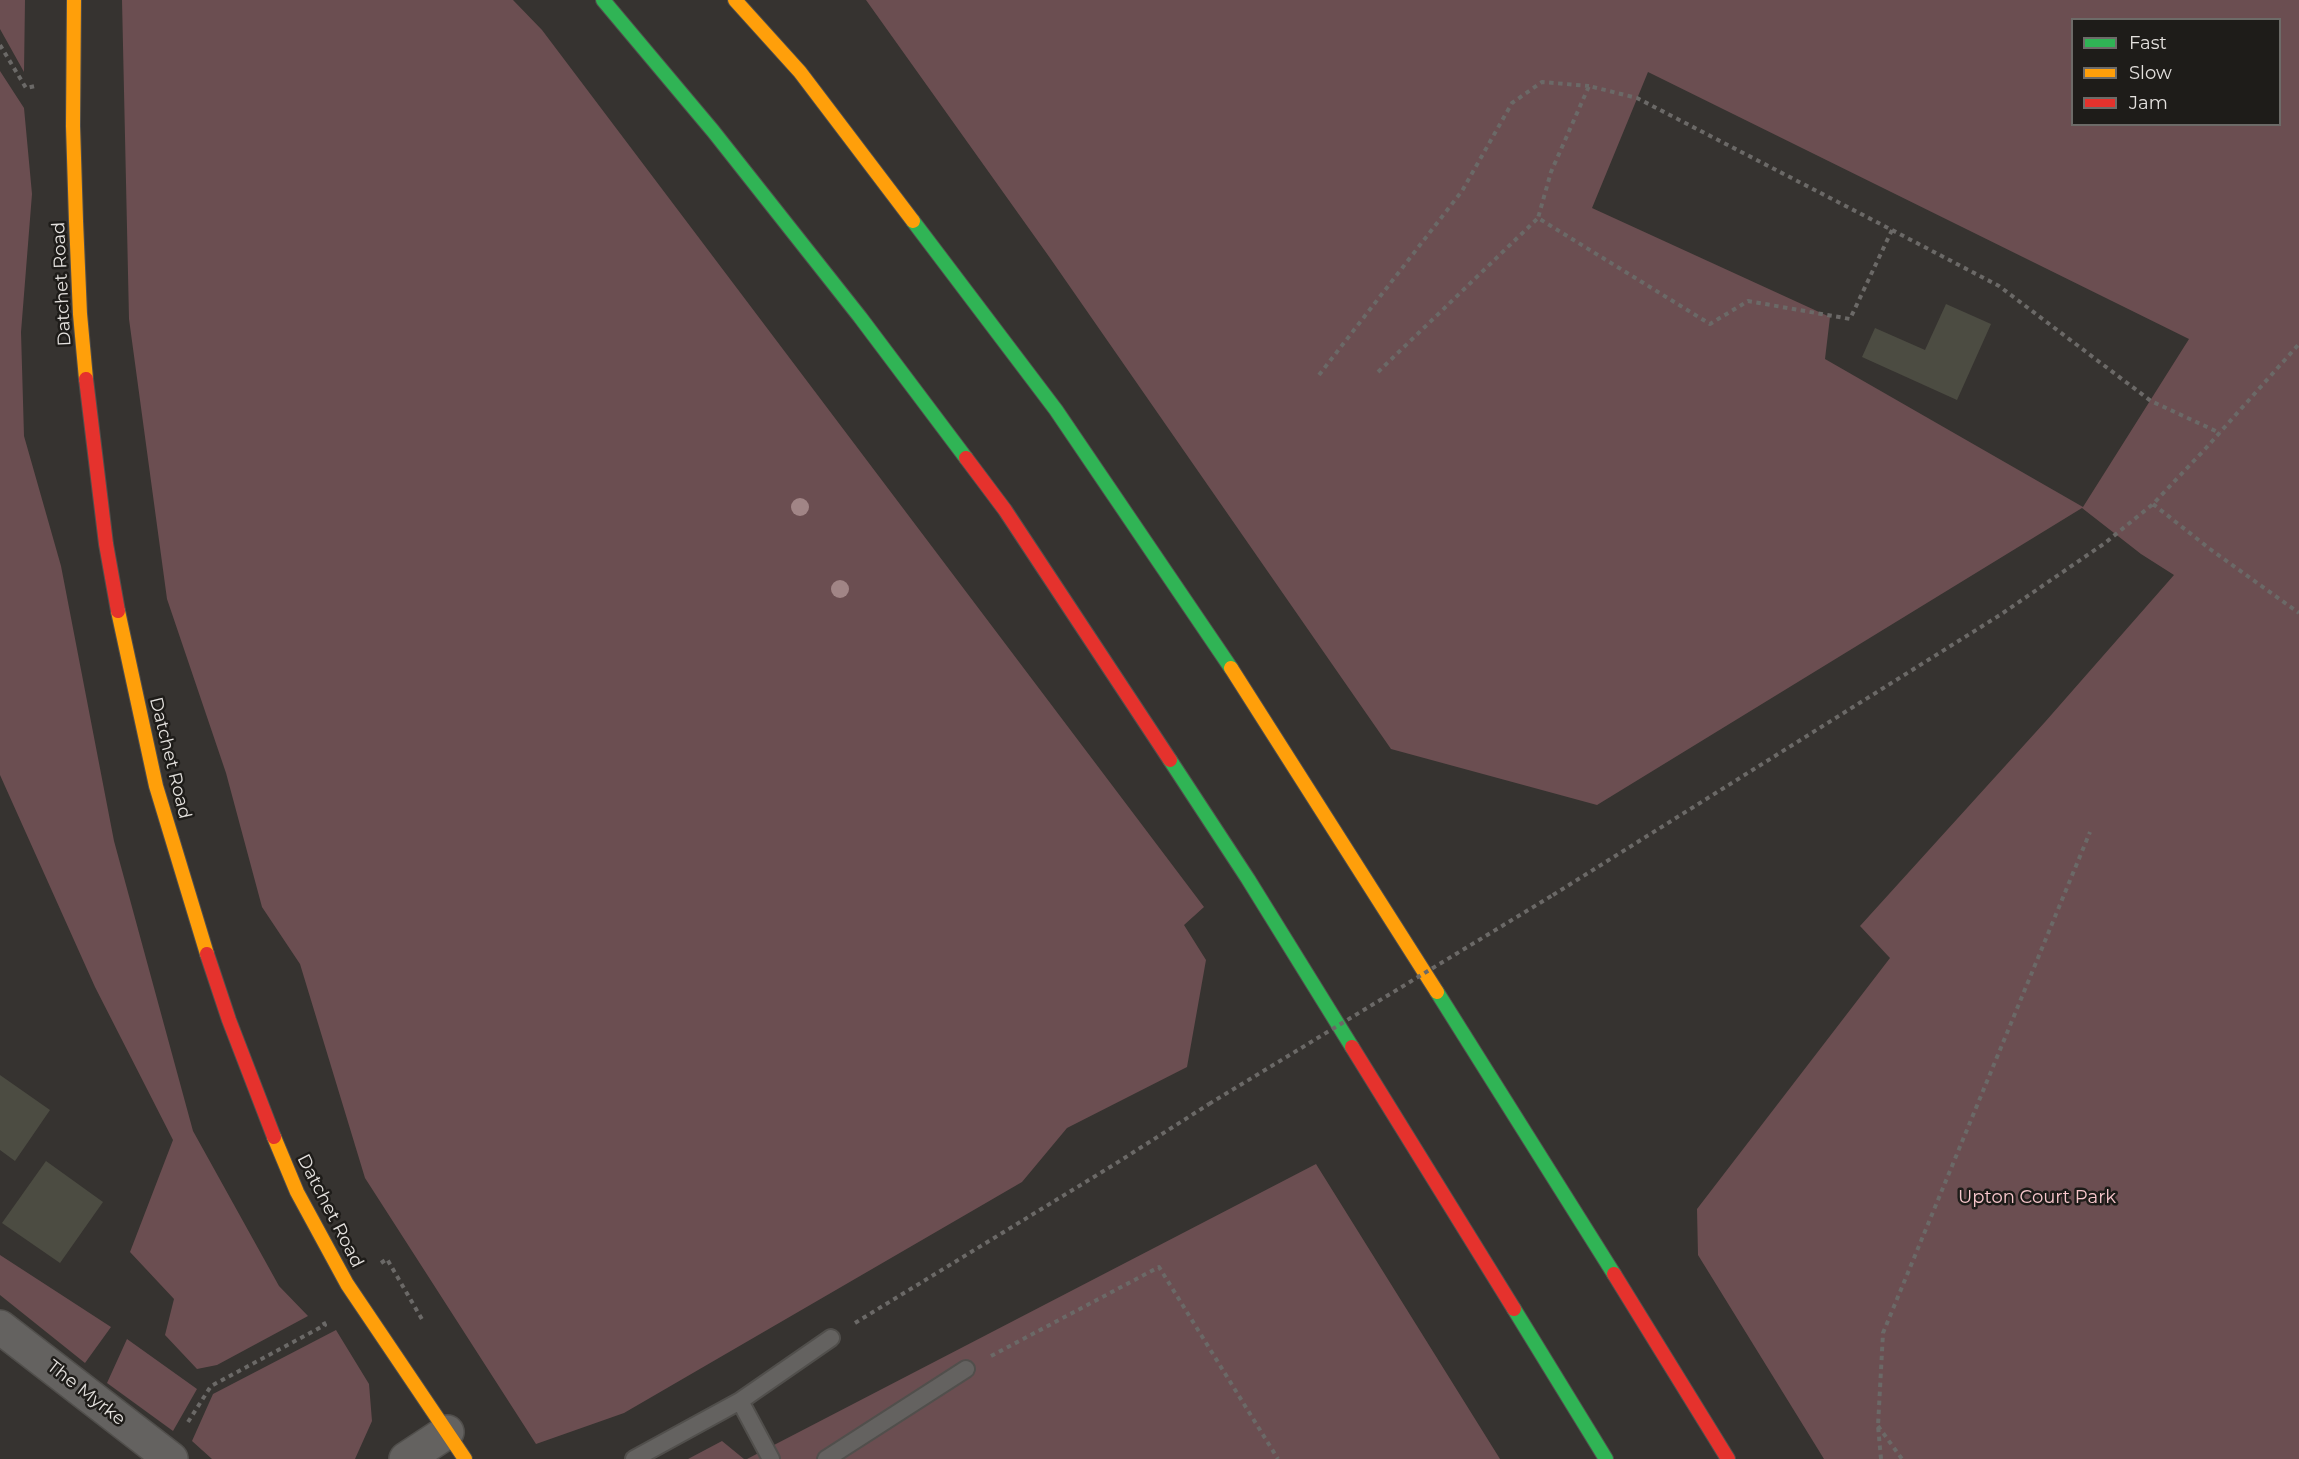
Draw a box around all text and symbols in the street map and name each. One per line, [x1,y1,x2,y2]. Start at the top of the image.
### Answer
legend [2071,18,2281,126]
text: Fast [2129,32,2167,54]
text: Slow [2129,62,2172,84]
text: Jam [2129,92,2168,114]
street label: Datchet Road [48,221,76,347]
street label: Datchet Road [144,695,196,821]
street label: Datchet Road [292,1151,368,1271]
park label: Upton Court Park [1958,1187,2116,1209]
street label: The Myrke [43,1356,129,1430]

